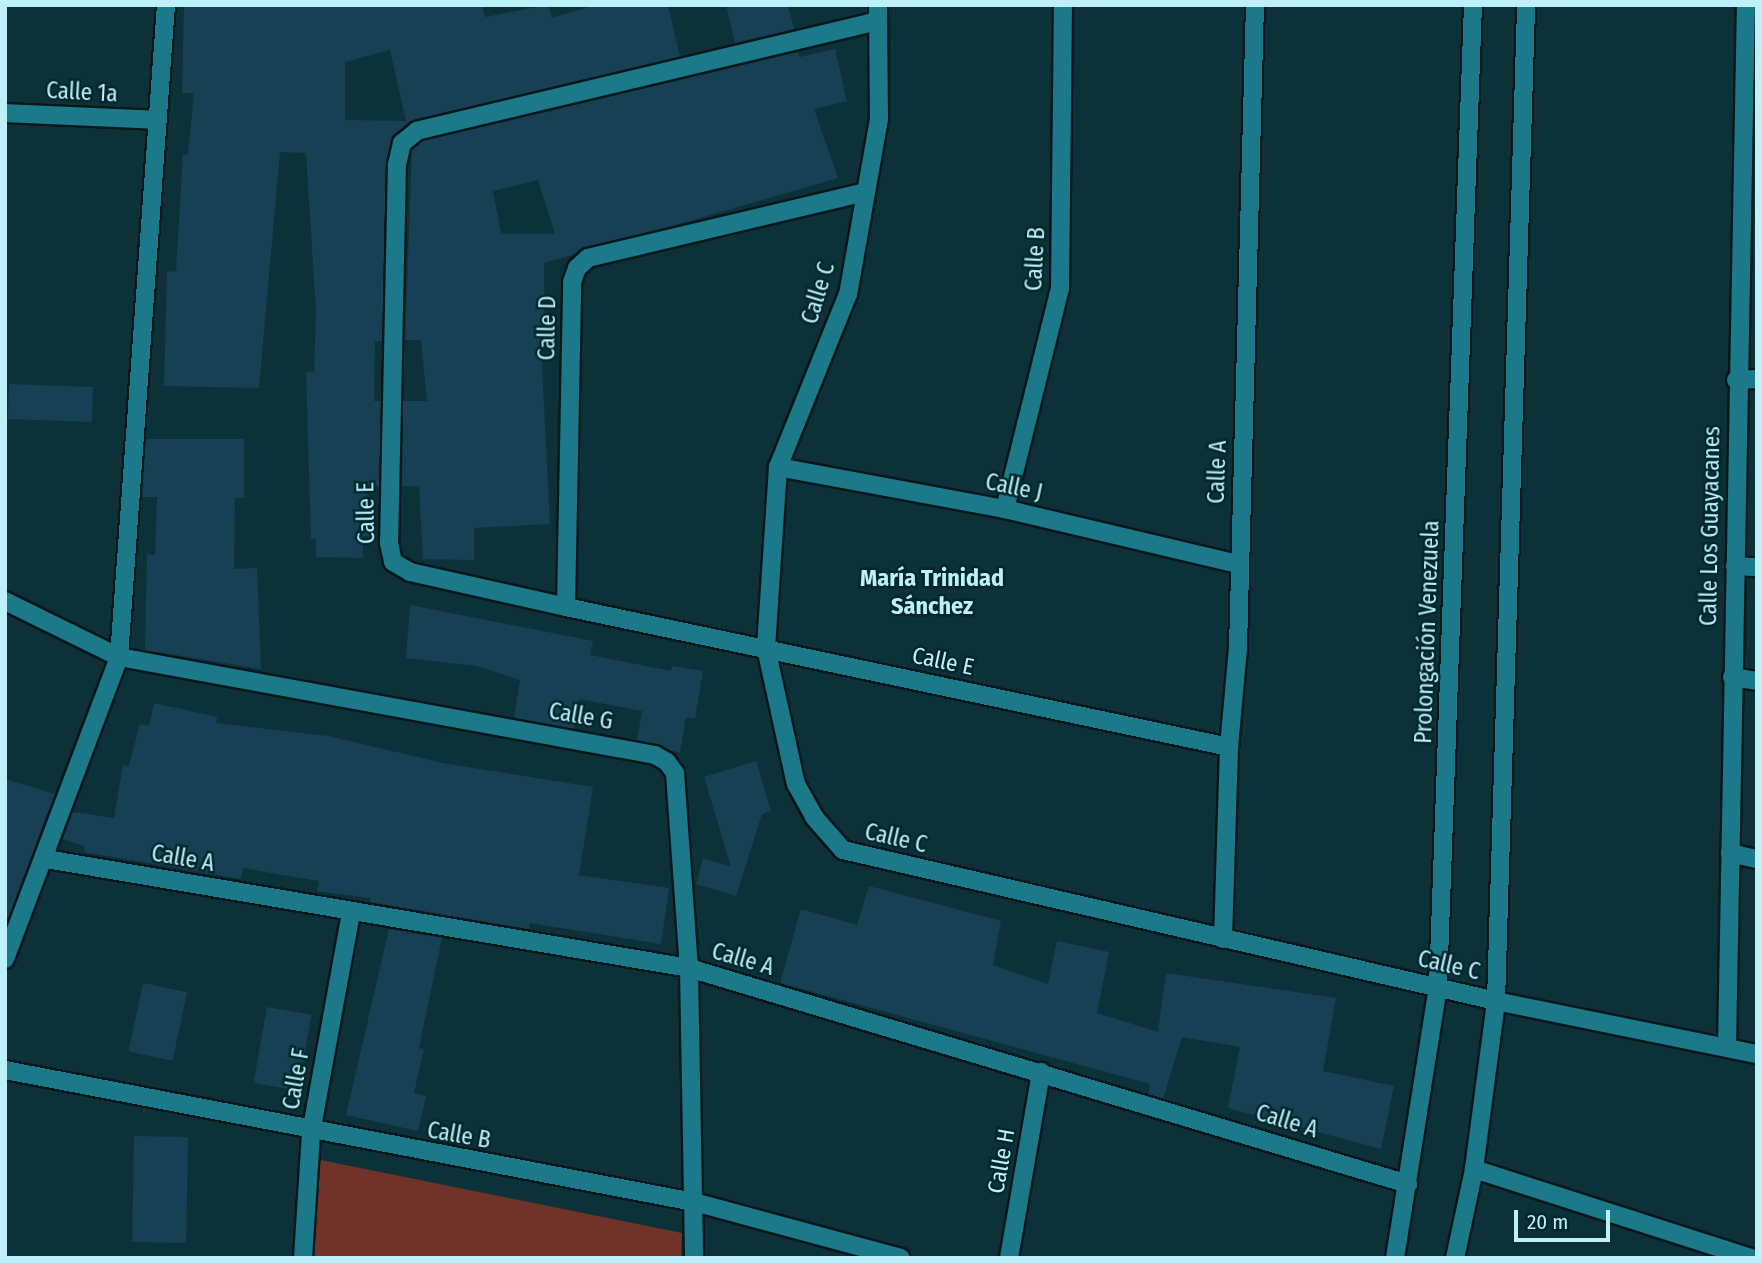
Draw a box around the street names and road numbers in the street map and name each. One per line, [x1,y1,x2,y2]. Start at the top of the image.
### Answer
street label: Calle 1a [46,76,118,108]
street label: Calle B [1020,226,1050,292]
street label: Calle C [796,259,840,327]
street label: Calle D [533,295,561,361]
street label: Calle Los Guayacanes [1694,426,1726,626]
street label: Calle A [1202,440,1232,504]
street label: Calle J [983,468,1045,506]
street label: Calle E [352,482,380,544]
street label: Prolongación Venezuela [1409,520,1445,744]
street label: Calle E [910,641,976,681]
street label: Calle G [547,697,615,735]
street label: Calle C [862,817,930,859]
street label: Calle A [149,839,217,877]
street label: Calle A [709,937,777,981]
street label: Calle C [1415,944,1483,986]
street label: Calle F [277,1046,315,1112]
street label: Calle A [1253,1099,1321,1143]
street label: Calle B [425,1116,493,1154]
street label: Calle H [982,1126,1020,1196]

